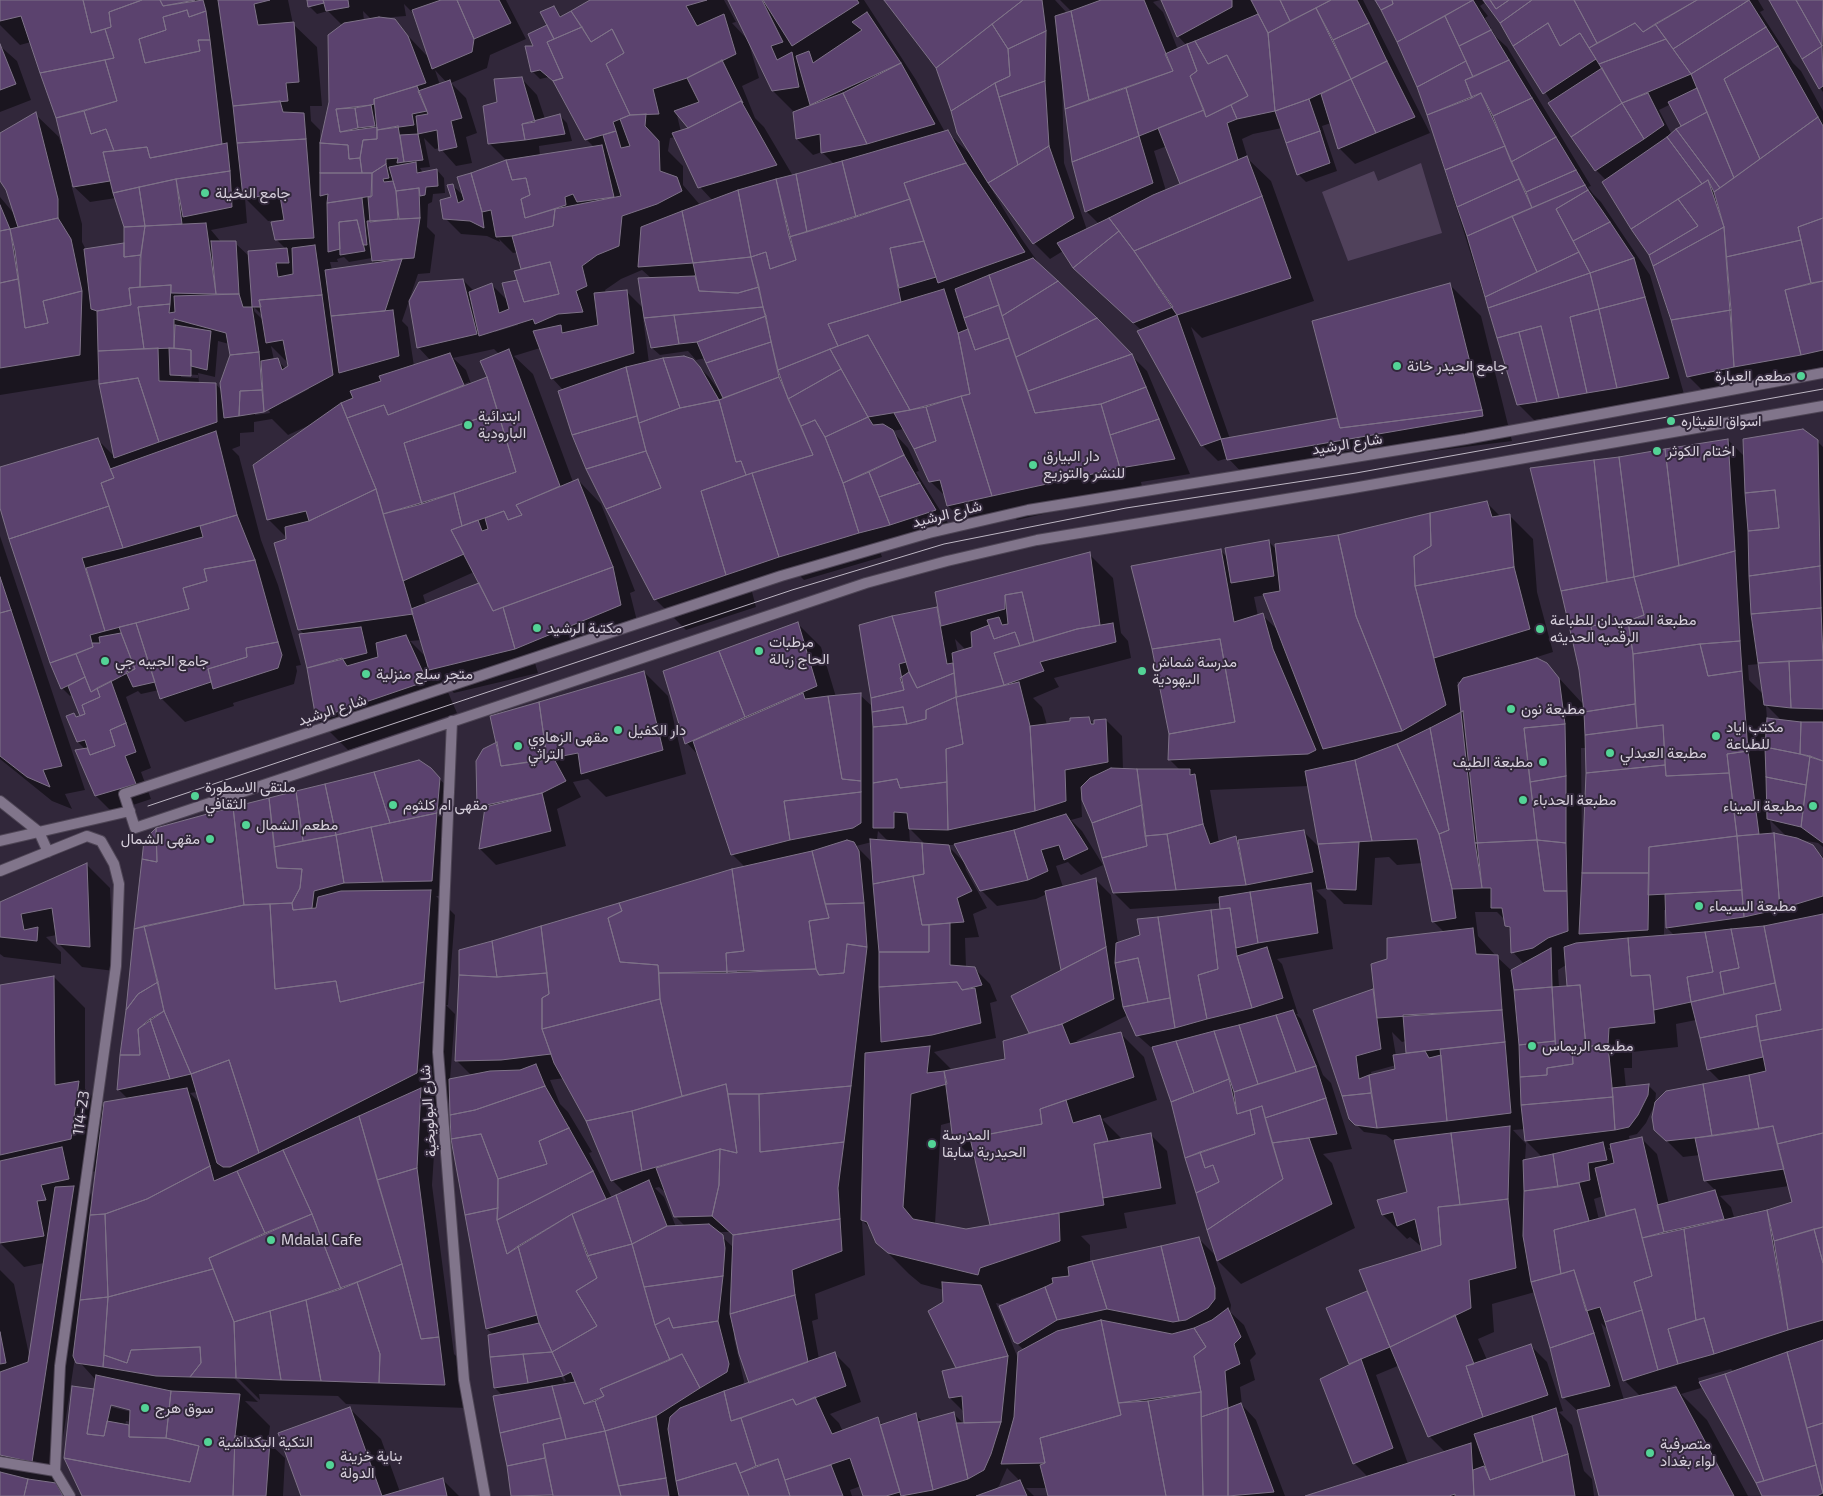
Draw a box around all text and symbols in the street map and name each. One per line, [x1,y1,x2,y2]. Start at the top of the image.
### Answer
place label: جامع النخيلة [215,184,290,202]
marker: جامع النخيلة [199,187,211,199]
place label: جامع الحيدر خانة [1407,357,1507,375]
marker: جامع الحيدر خانة [1391,360,1403,372]
place label: مطعم العبارة [1715,367,1791,385]
marker: مطعم العبارة [1795,370,1807,382]
place label: ابتدائية البارودية [478,407,526,442]
place label: اسواق القيثاره [1681,412,1762,430]
marker: اسواق القيثاره [1665,415,1677,427]
marker: ابتدائية البارودية [462,419,474,431]
street label: شارع الرشيد [1310,430,1384,458]
place label: اختام الكوثر [1667,442,1735,460]
marker: اختام الكوثر [1651,445,1663,457]
place label: دار البيارق للنشر والتوزيع [1043,447,1125,482]
marker: دار البيارق للنشر والتوزيع [1027,459,1039,471]
street label: شارع الرشيد [910,497,984,531]
place label: مطبعة السعيدان للطباعة الرقميه الحديثه [1550,611,1696,646]
place label: مكتبة الرشيد [547,619,622,637]
marker: مكتبة الرشيد [531,622,543,634]
marker: مطبعة السعيدان للطباعة الرقميه الحديثه [1534,623,1546,635]
place label: مرطبات الحاج زبالة [769,633,830,668]
marker: مرطبات الحاج زبالة [753,645,765,657]
place label: جامع الجيبه جي [115,652,209,670]
place label: مدرسة شماش اليهودية [1152,653,1237,688]
marker: جامع الجيبه جي [99,655,111,667]
place label: متجر سلع منزلية [376,665,473,683]
marker: مدرسة شماش اليهودية [1136,665,1148,677]
marker: متجر سلع منزلية [360,668,372,680]
street label: شارع الرشيد [295,690,369,730]
place label: مطبعة نون [1521,700,1585,718]
marker: مطبعة نون [1505,703,1517,715]
place label: مكتب اياد للطباعة [1726,718,1784,753]
place label: دار الكفيل [628,721,686,739]
marker: دار الكفيل [612,724,624,736]
place label: مقهى الزهاوي التراثي [528,728,609,763]
marker: مكتب اياد للطباعة [1710,730,1722,742]
marker: مقهى الزهاوي التراثي [512,740,524,752]
place label: مطبعة العبدلي [1620,744,1707,762]
marker: مطبعة العبدلي [1604,747,1616,759]
place label: مطبعة الطيف [1453,753,1533,771]
marker: مطبعة الطيف [1537,756,1549,768]
place label: ملتقى الاسطورة الثقافي [205,778,296,813]
marker: ملتقى الاسطورة الثقافي [189,790,201,802]
place label: مطبعة الحدباء [1533,791,1616,809]
marker: مطبعة الحدباء [1517,794,1529,806]
place label: مقهى ام كلثوم [403,796,488,814]
place label: مطبعة الميناء [1723,797,1803,815]
marker: مقهى ام كلثوم [387,799,399,811]
marker: مطبعة الميناء [1807,800,1819,812]
place label: مطعم الشمال [256,816,338,834]
marker: مطعم الشمال [240,819,252,831]
place label: مقهی الشمال [121,830,200,848]
marker: مقهی الشمال [204,833,216,845]
place label: مطبعة السيماء [1709,897,1797,915]
marker: مطبعة السيماء [1693,900,1705,912]
place label: مطبعه الريماس [1542,1037,1634,1055]
marker: مطبعه الريماس [1526,1040,1538,1052]
street label: شارع البولويخية [416,1064,440,1158]
street label: 114-23 [69,1090,93,1136]
place label: المدرسة الحيدرية سابقا [942,1126,1026,1161]
marker: المدرسة الحيدرية سابقا [926,1138,938,1150]
place label: Mdalal Cafe [281,1231,362,1249]
marker: Mdalal Cafe [265,1234,277,1246]
place label: سوق هرج [155,1399,213,1417]
marker: سوق هرج [139,1402,151,1414]
place label: التكية البكداشية [218,1433,313,1451]
place label: متصرفية لواء بغداد [1660,1435,1716,1470]
marker: التكية البكداشية [202,1436,214,1448]
place label: بناية خزينة الدولة [340,1447,403,1482]
marker: متصرفية لواء بغداد [1644,1447,1656,1459]
marker: بناية خزينة الدولة [324,1459,336,1471]

